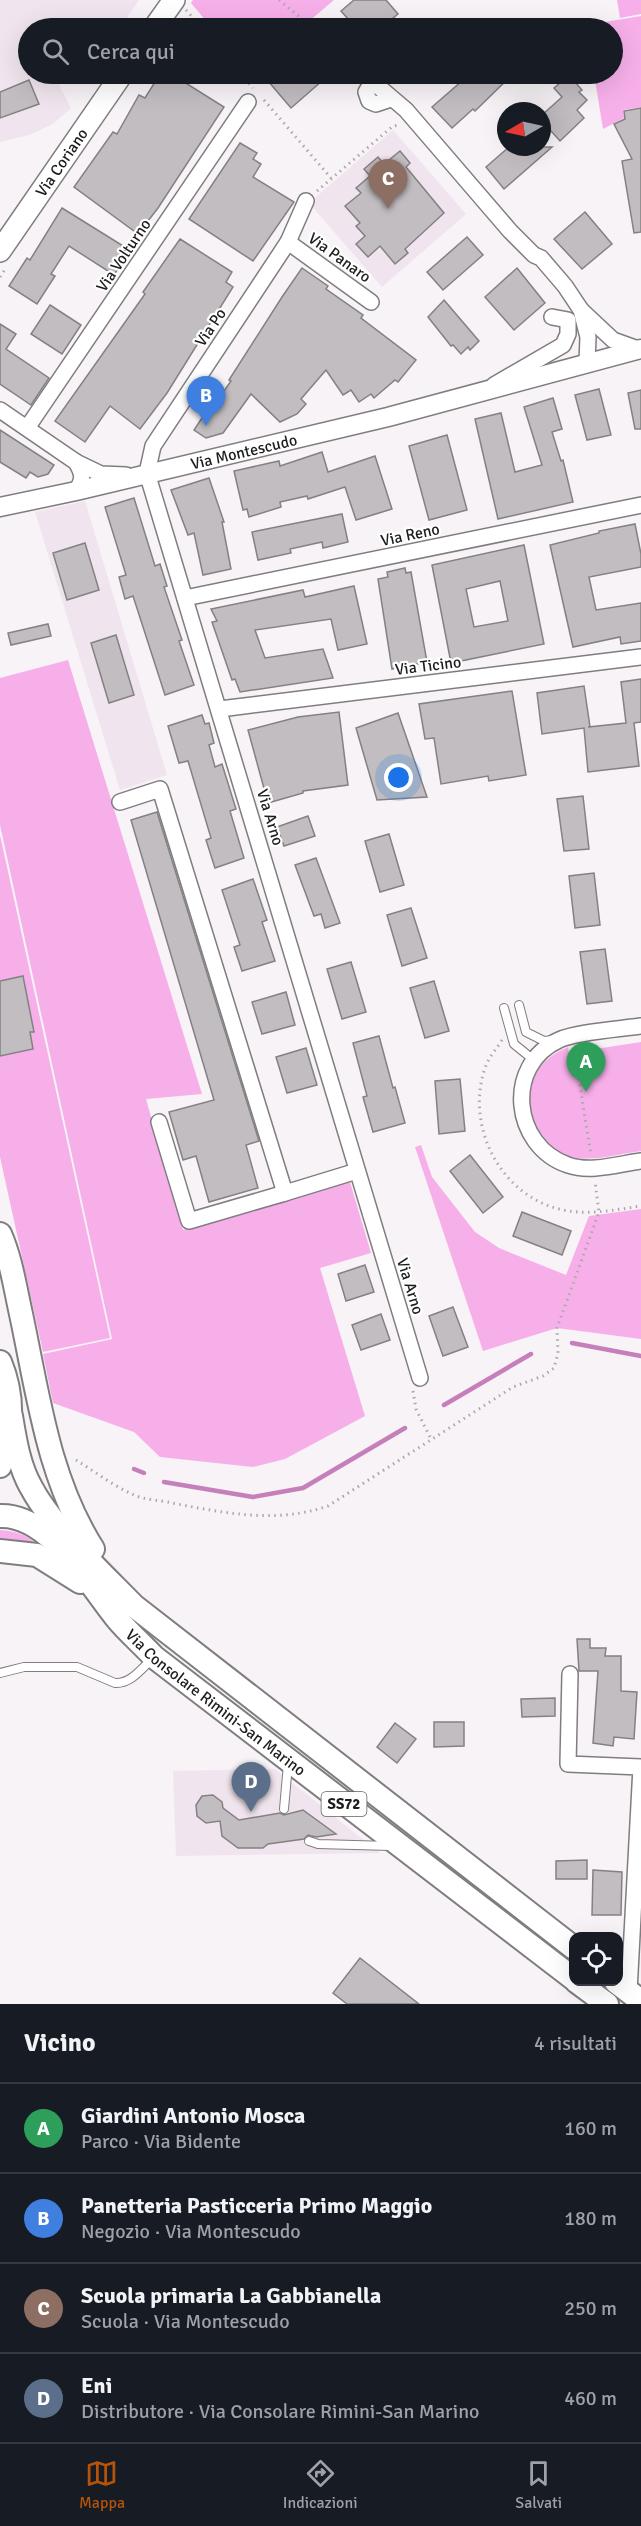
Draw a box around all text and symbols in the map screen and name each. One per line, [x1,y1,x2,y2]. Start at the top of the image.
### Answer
search box [18,18,623,84]
icon: search [39,35,72,68]
text: Cerca qui [87,38,175,65]
north arrow [497,102,551,156]
street label: Via Coriano [32,125,93,201]
pin: C [368,160,408,209]
street label: Via Volturno [92,215,155,296]
street label: Via Panaro [304,228,375,287]
street label: Via Po [191,305,231,351]
pin: B [186,376,226,426]
street label: Via Montescudo [189,430,299,474]
street label: Via Reno [379,519,441,551]
street label: Via Ticino [394,652,462,680]
your location [384,763,413,792]
street label: Via Arno [252,787,288,848]
pin: A [566,1042,606,1092]
street label: Via Arno [392,1256,428,1317]
street label: Via Consolare Rimini-San Marino [121,1625,309,1781]
pin: D [232,1762,270,1812]
road number: SS72 [322,1792,366,1816]
map controls [569,1932,623,1986]
button: locate [569,1932,623,1986]
text: Vicino [24,2027,96,2059]
text: 4 risultati [534,2031,617,2056]
text: Giardini Antonio Mosca [81,2102,305,2129]
text: A [37,2116,50,2141]
text: 160 m [564,2116,617,2141]
text: Parco · Via Bidente [81,2129,241,2154]
text: Panetteria Pasticceria Primo Maggio [81,2192,432,2219]
text: B [37,2206,50,2231]
text: 180 m [564,2206,617,2231]
text: Negozio · Via Montescudo [81,2219,301,2244]
text: Scuola primaria La Gabbianella [81,2282,381,2309]
text: C [37,2296,50,2321]
text: 250 m [564,2296,617,2321]
text: Scuola · Via Montescudo [81,2309,290,2334]
text: Eni [81,2372,112,2399]
text: D [37,2386,50,2411]
text: 460 m [564,2386,617,2411]
text: Distributore · Via Consolare Rimini-San Marino [81,2399,480,2424]
tab: Mappa [79,2457,125,2513]
tab: Indicazioni [283,2457,358,2513]
tab: Salvati [515,2457,562,2513]

